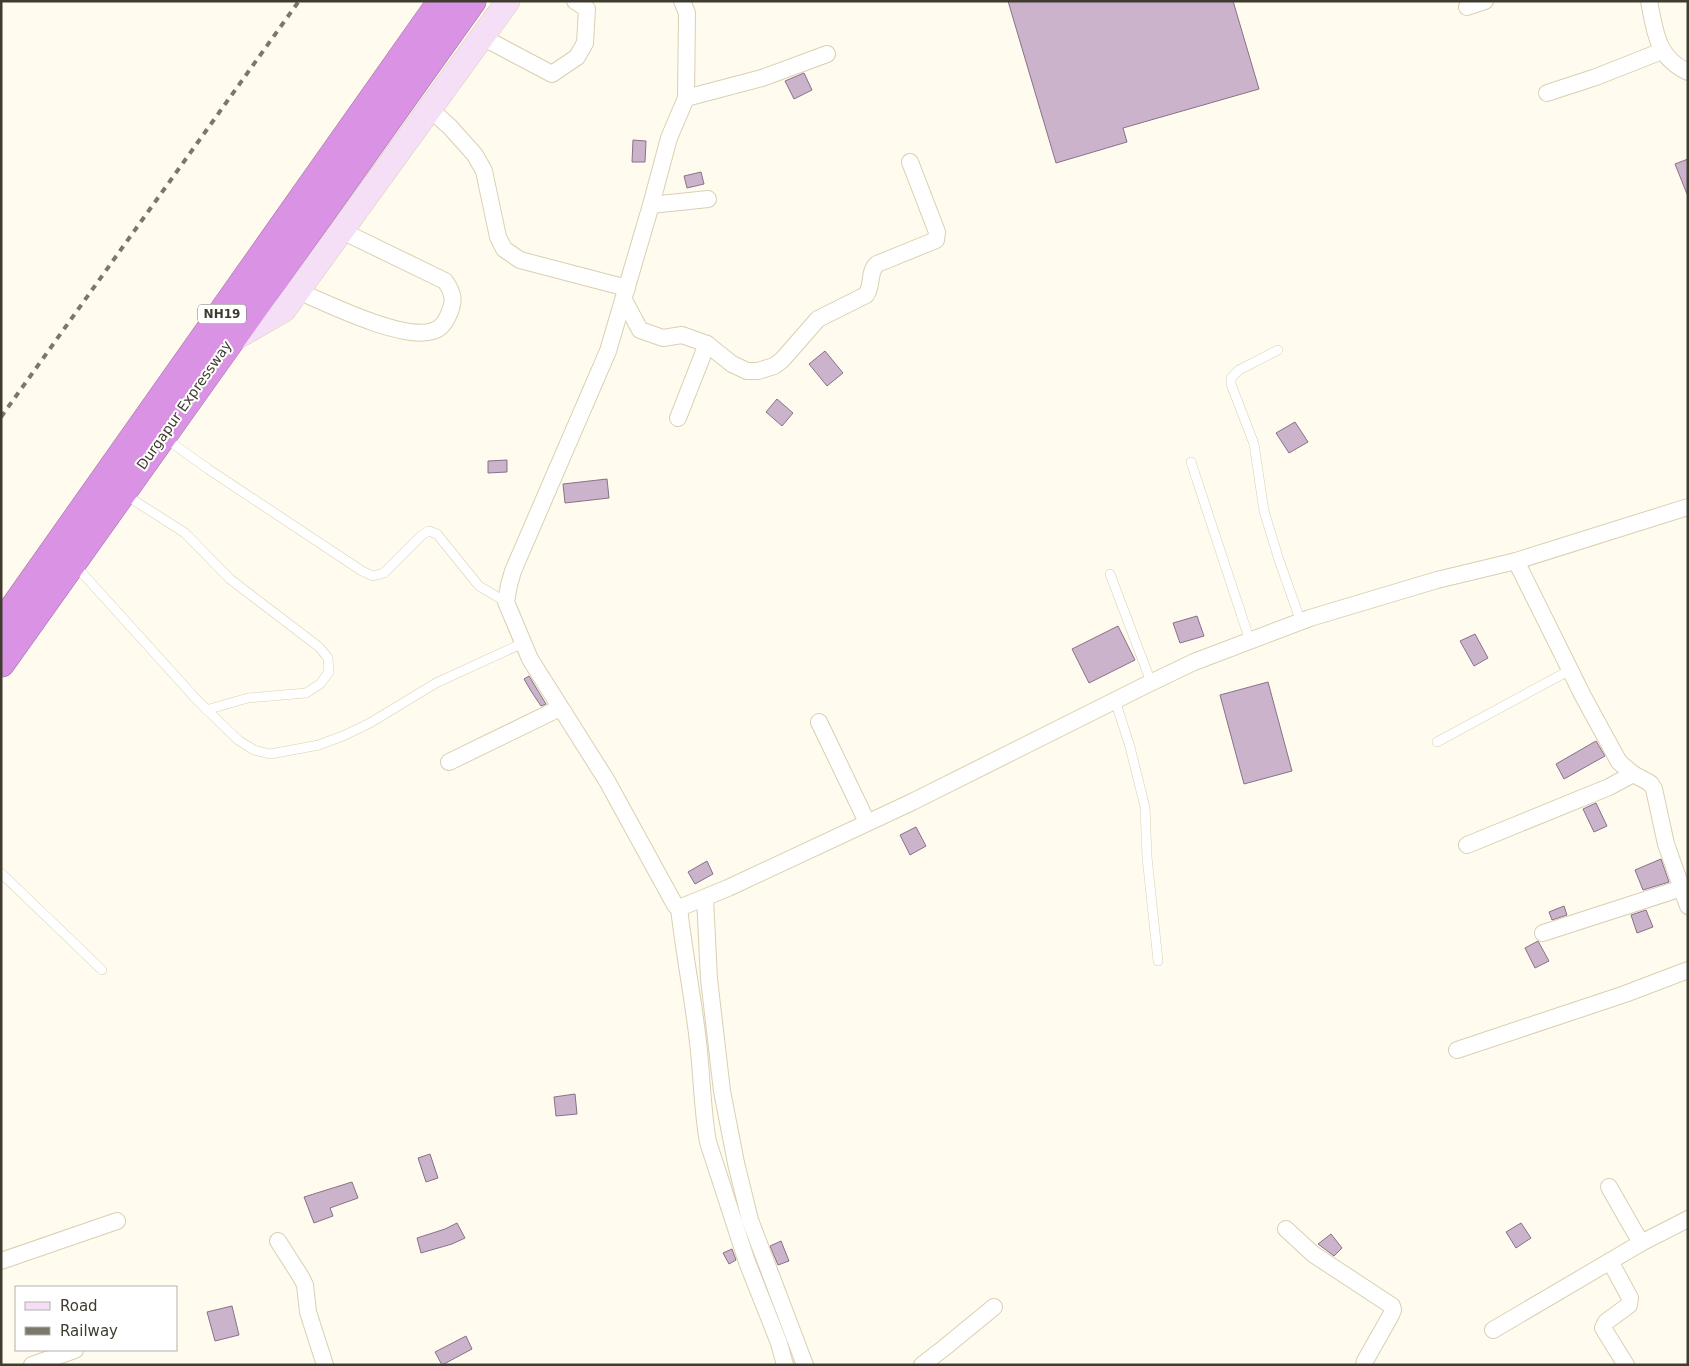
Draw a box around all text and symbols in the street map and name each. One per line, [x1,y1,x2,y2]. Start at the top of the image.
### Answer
road number: NH19 [198,304,246,324]
street label: Durgapur Expressway [133,338,235,472]
legend [15,1286,178,1351]
text: Road [60,1297,98,1315]
text: Railway [60,1322,118,1340]

